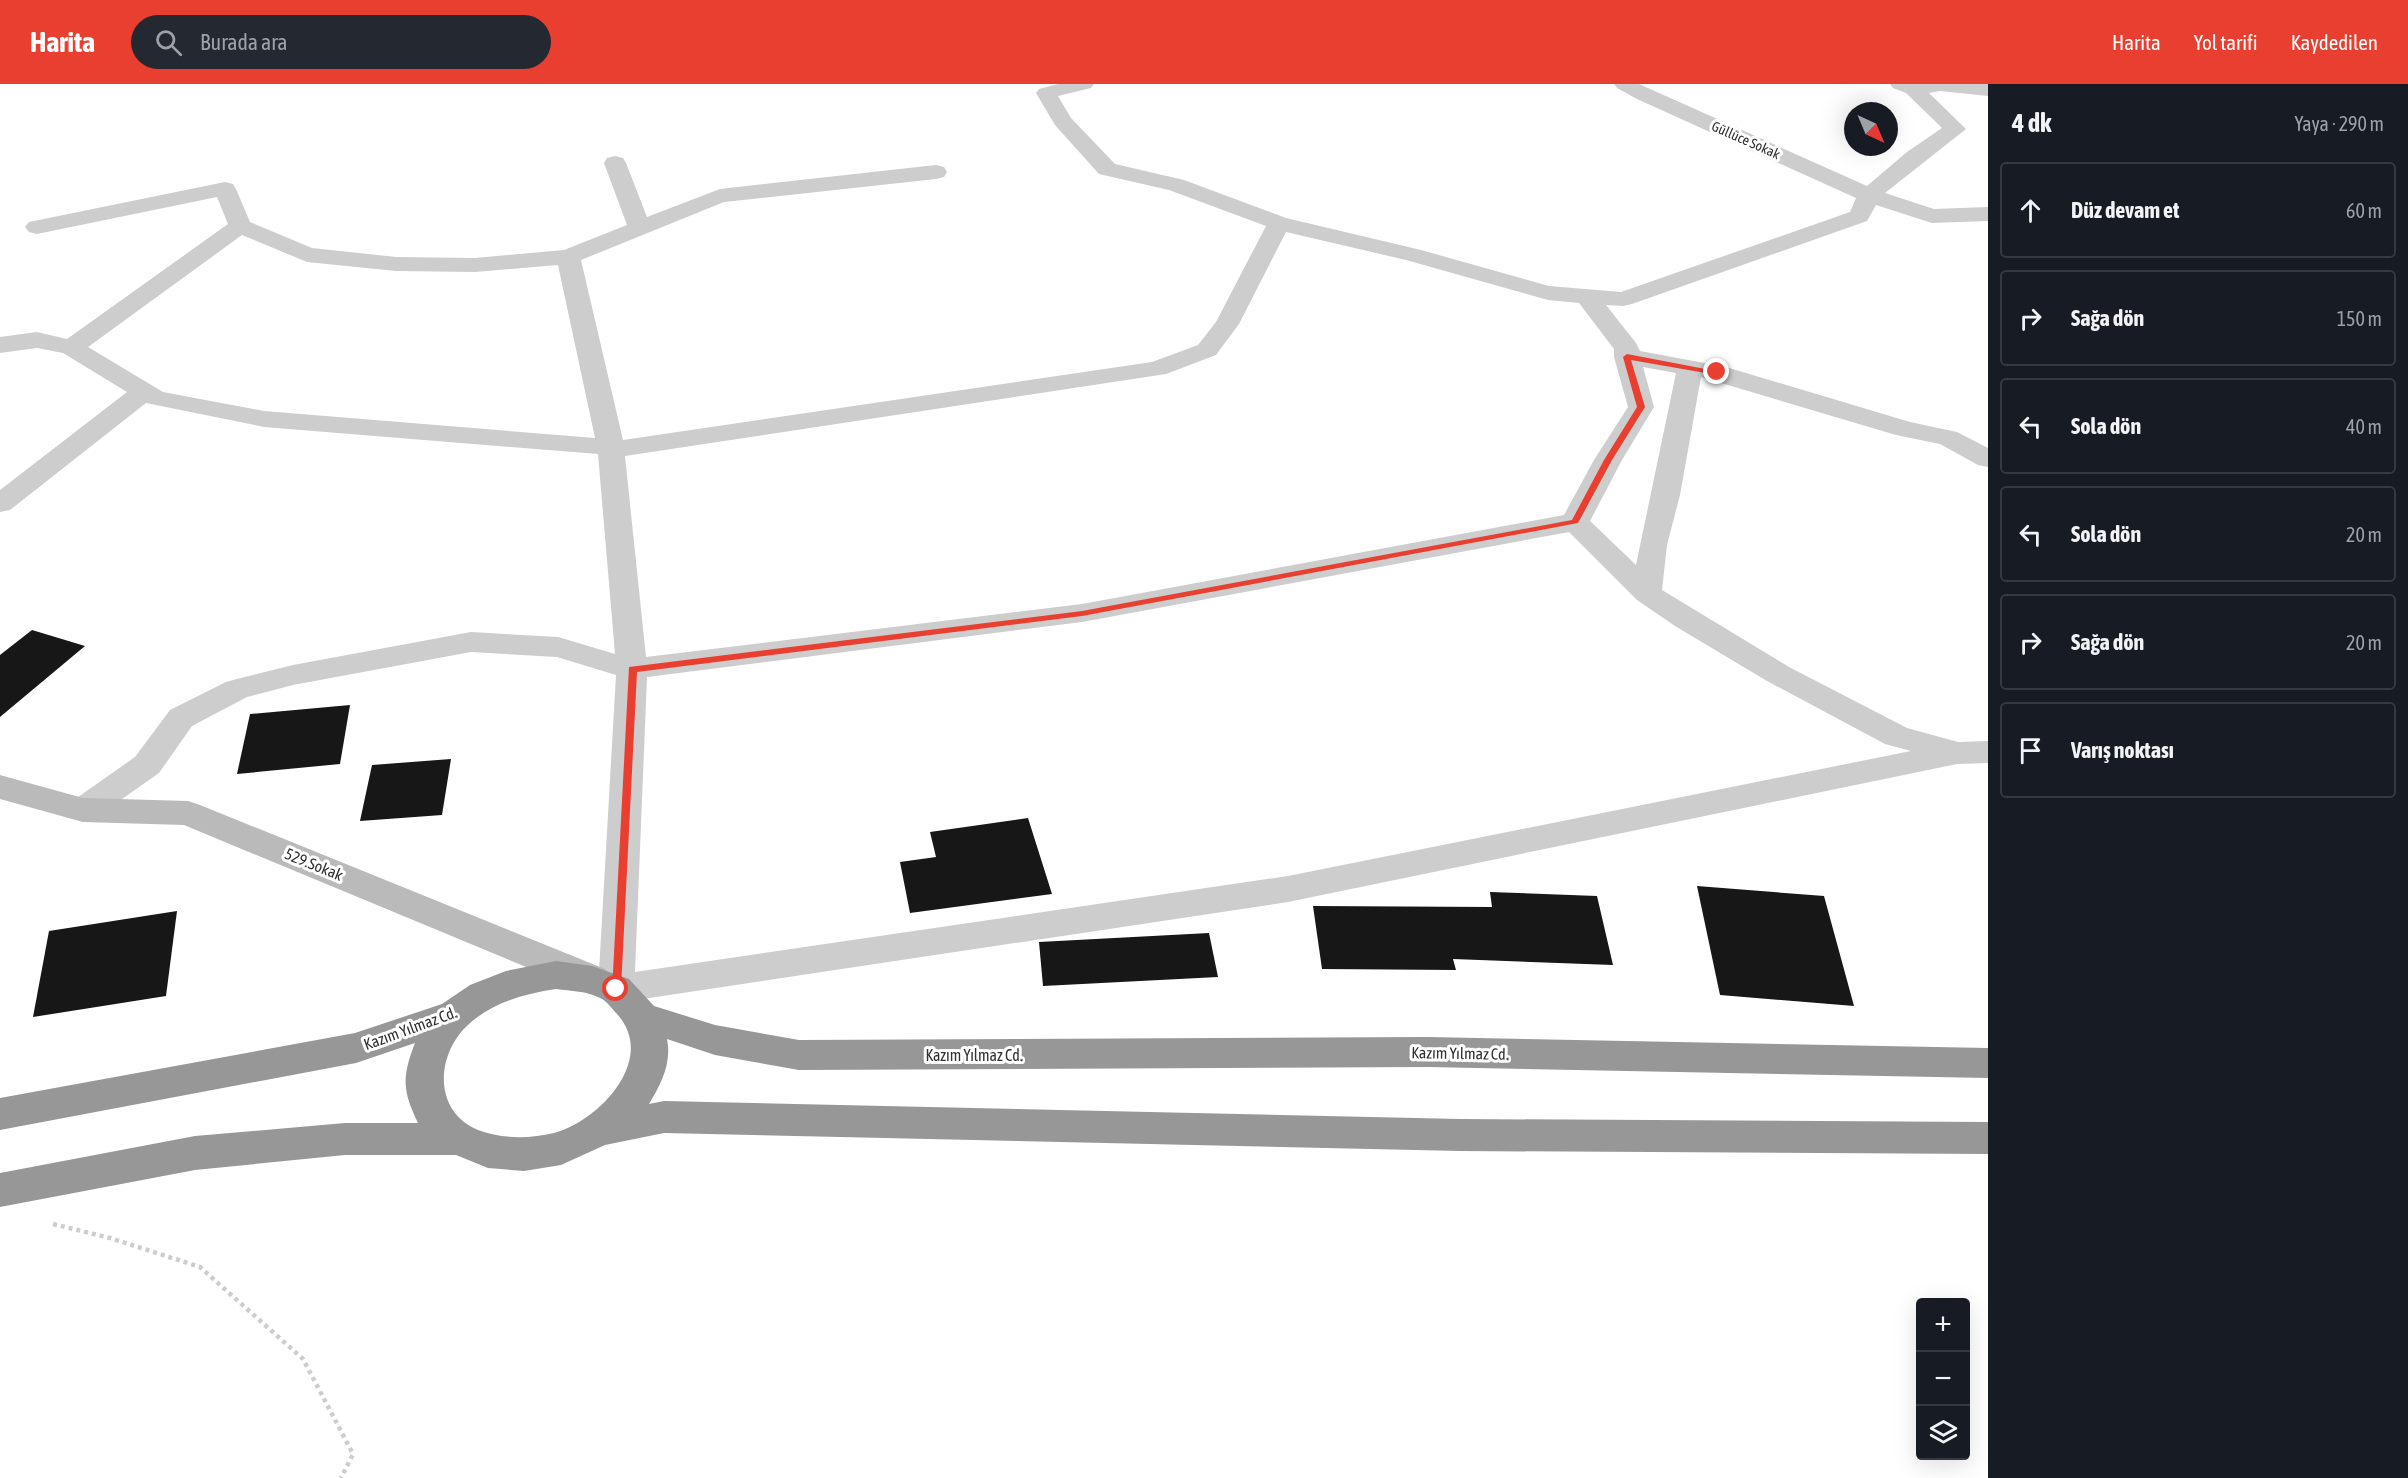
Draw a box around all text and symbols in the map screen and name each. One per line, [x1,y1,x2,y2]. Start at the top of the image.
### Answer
search box [131,15,551,69]
text: Harita [30,26,95,58]
icon: search [152,26,185,59]
text: Burada ara [200,29,288,55]
text: Harita [2112,30,2161,54]
text: Yol tarifi [2194,30,2258,54]
text: Kaydedilen [2291,30,2378,54]
north arrow [1844,102,1898,156]
text: 4 dk [2012,108,2052,138]
text: Yaya · 290 m [2295,112,2384,135]
street label: Güllüce Sokak [1709,118,1783,162]
icon: ahead [2014,194,2047,227]
text: Düz devam et [2071,197,2179,223]
text: 60 m [2346,199,2382,222]
icon: right [2014,302,2047,335]
text: Sağa dön [2071,305,2144,331]
text: 150 m [2337,307,2382,330]
route end [1703,358,1729,384]
icon: left [2014,410,2047,443]
text: Sola dön [2071,413,2141,439]
text: 40 m [2346,415,2382,438]
icon: left [2014,518,2047,551]
text: Sola dön [2071,521,2141,547]
text: 20 m [2346,523,2382,546]
icon: right [2014,626,2047,659]
text: Sağa dön [2071,629,2144,655]
text: 20 m [2346,631,2382,654]
icon: arrive [2014,734,2047,767]
text: Varış noktası [2071,737,2174,763]
street label: 529.Sokak [282,844,346,884]
route start [602,975,628,1001]
street label: Kazım Yılmaz Cd. [361,1003,459,1053]
street label: Kazım Yılmaz Cd. [1411,1043,1509,1063]
street label: Kazım Yılmaz Cd. [925,1046,1023,1064]
map controls [1916,1298,1970,1460]
button: + [1916,1298,1970,1352]
button: − [1916,1352,1970,1406]
button: layers [1916,1406,1970,1460]

